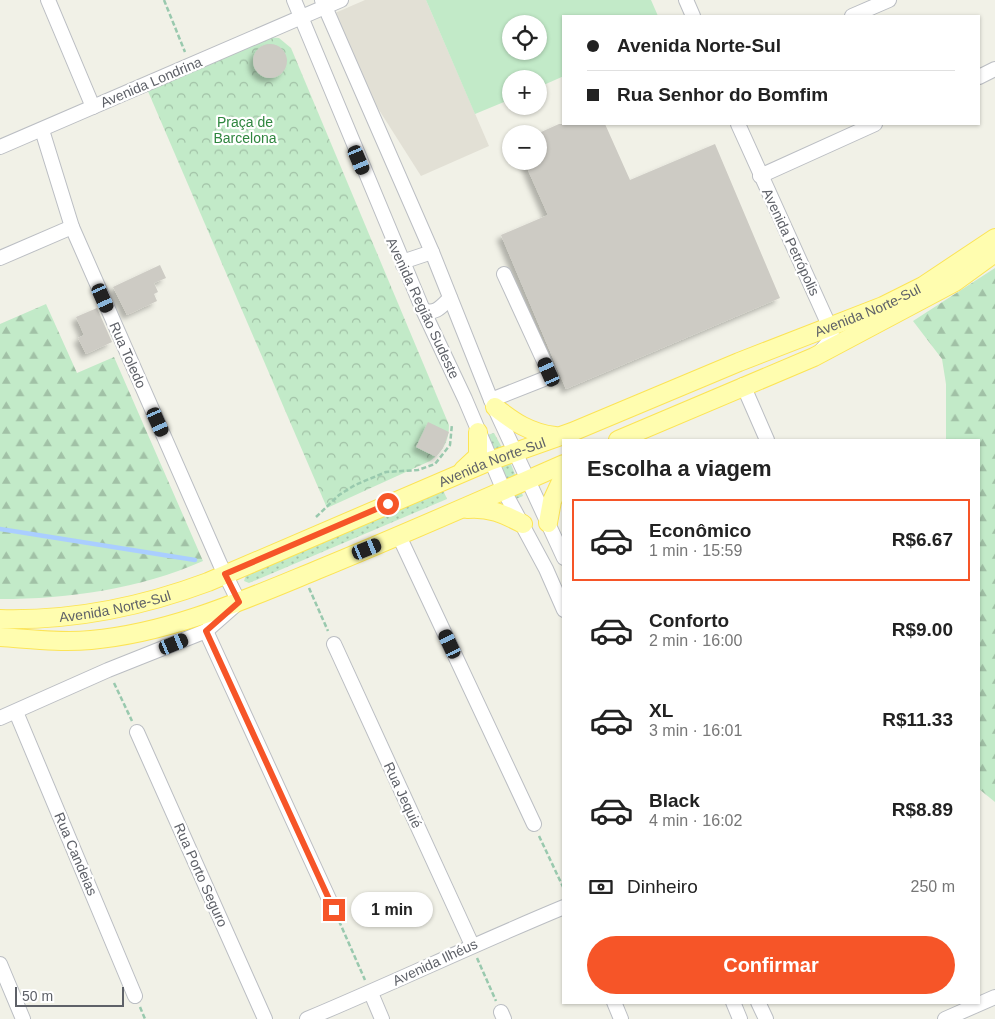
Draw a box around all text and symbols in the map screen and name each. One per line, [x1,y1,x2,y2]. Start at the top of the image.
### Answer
map controls [502,15,547,170]
button: locate [502,15,547,60]
text: Avenida Norte-Sul [617,35,781,56]
street label: Avenida Londrina [98,53,204,111]
button: + [502,70,547,115]
text: Rua Senhor do Bomfim [617,84,828,105]
park label: Praça de Barcelona [213,114,277,146]
button: − [502,125,547,170]
car [346,143,371,177]
street label: Avenida Petrópolis [759,186,823,298]
street label: Avenida Região Sudeste [383,235,463,381]
car [90,281,115,315]
street label: Avenida Norte-Sul [812,281,923,340]
street label: Rua Toledo [106,320,150,391]
car [536,355,561,389]
car [145,405,170,439]
street label: Avenida Norte-Sul [436,434,548,490]
text: Escolha a viagem [587,456,772,481]
route start [377,493,399,515]
icon: car [589,518,634,563]
text: Econômico [649,520,751,541]
text: R$6.67 [892,529,953,550]
car [350,536,383,562]
text: 1 min · 15:59 [649,542,742,559]
street label: Avenida Norte-Sul [58,587,173,625]
icon: car [589,608,634,653]
text: Conforto [649,610,729,631]
text: R$9.00 [892,619,953,640]
car [436,627,463,661]
car [157,631,190,657]
text: 2 min · 16:00 [649,632,742,649]
icon: car [589,698,634,743]
text: XL [649,700,673,721]
text: R$11.33 [882,709,953,730]
text: 3 min · 16:01 [649,722,742,739]
street label: Rua Jequié [381,760,425,831]
icon: car [589,788,634,833]
text: Black [649,790,700,811]
text: R$8.89 [892,799,953,820]
street label: Rua Candeias [51,810,101,898]
text: 4 min · 16:02 [649,812,742,829]
street label: Rua Porto Seguro [171,821,231,930]
icon: cash [587,873,615,901]
text: Dinheiro [627,876,698,897]
text: 250 m [911,878,955,895]
callout: 1 min [352,892,434,928]
route end [323,899,345,921]
text: 1 min [371,901,413,918]
street label: Avenida Ilhéus [390,935,480,989]
button: Confirmar [587,936,955,994]
scale bar [15,984,124,1007]
text: 50 m [22,988,53,1004]

